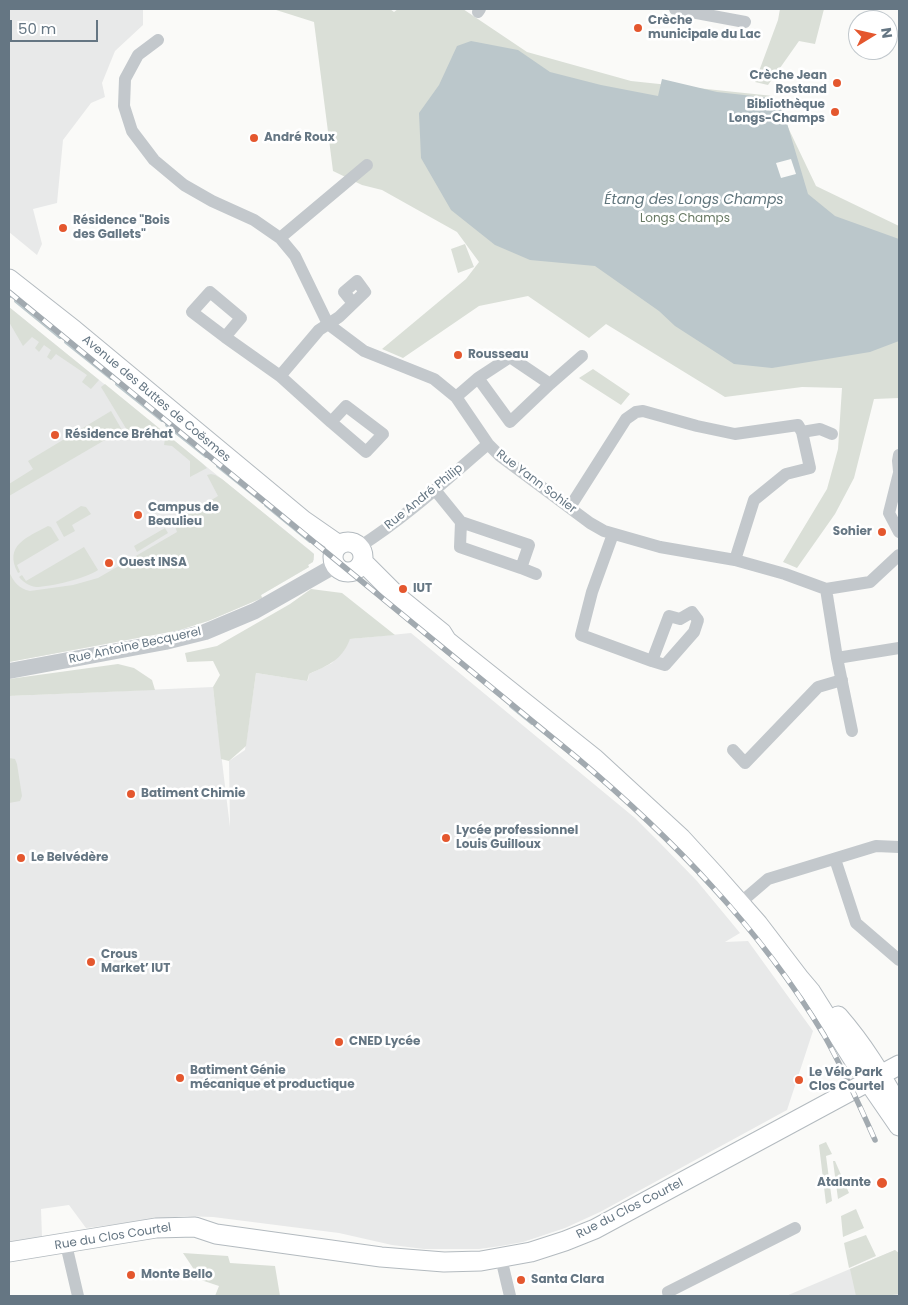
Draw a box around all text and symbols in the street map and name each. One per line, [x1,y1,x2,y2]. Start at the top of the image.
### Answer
scale bar [12,10,100,42]
north arrow [848,10,898,60]
place label: Crèche municipale du Lac [648,14,761,42]
text: 50 m [18,18,56,39]
marker: Crèche municipale du Lac [632,22,644,34]
text: N [876,26,898,40]
place label: Crèche Jean Rostand [749,69,827,97]
marker: Crèche Jean Rostand [831,77,843,89]
place label: Bibliothèque Longs-Champs [729,98,825,126]
marker: Bibliothèque Longs-Champs [829,106,841,118]
place label: André Roux [264,131,335,145]
marker: André Roux [248,132,260,144]
water label: Étang des Longs Champs [604,192,784,208]
park label: Longs Champs [640,212,730,226]
place label: Résidence "Bois des Gallets" [73,214,170,242]
marker: Résidence "Bois des Gallets" [57,222,69,234]
street label: Avenue des Buttes de Coësmes [79,333,233,465]
place label: Rousseau [468,348,529,362]
marker: Rousseau [452,349,464,361]
place label: Résidence Bréhat [65,428,173,442]
marker: Résidence Bréhat [49,429,61,441]
street label: Rue Yann Sohier [493,447,579,517]
street label: Rue André Philip [382,461,466,533]
place label: Campus de Beaulieu [148,501,219,529]
marker: Campus de Beaulieu [132,509,144,521]
place label: Sohier [833,525,872,539]
marker: Sohier [876,526,888,538]
place label: Ouest INSA [119,556,187,570]
marker: Ouest INSA [103,557,115,569]
place label: IUT [413,582,432,596]
marker: IUT [397,583,409,595]
street label: Rue Antoine Becquerel [68,625,202,667]
place label: Batiment Chimie [141,787,245,801]
marker: Batiment Chimie [125,788,137,800]
place label: Lycée professionnel Louis Guilloux [456,824,578,852]
marker: Lycée professionnel Louis Guilloux [440,832,452,844]
place label: Le Belvédère [31,851,108,865]
marker: Le Belvédère [15,852,27,864]
place label: Crous Market’ IUT [101,948,170,976]
marker: Crous Market’ IUT [85,956,97,968]
place label: CNED Lycée [349,1035,420,1049]
marker: CNED Lycée [333,1036,345,1048]
place label: Batiment Génie mécanique et productique [190,1064,355,1092]
place label: Le Vélo Park Clos Courtel [809,1066,884,1094]
marker: Batiment Génie mécanique et productique [174,1072,186,1084]
marker: Le Vélo Park Clos Courtel [793,1074,805,1086]
street label: Rue du Clos Courtel [574,1176,686,1242]
place label: Atalante [817,1176,871,1190]
marker: Atalante [875,1176,889,1190]
street label: Rue du Clos Courtel [54,1221,172,1253]
place label: Monte Bello [141,1268,213,1282]
marker: Monte Bello [125,1269,137,1281]
place label: Santa Clara [531,1273,604,1287]
marker: Santa Clara [515,1274,527,1286]

